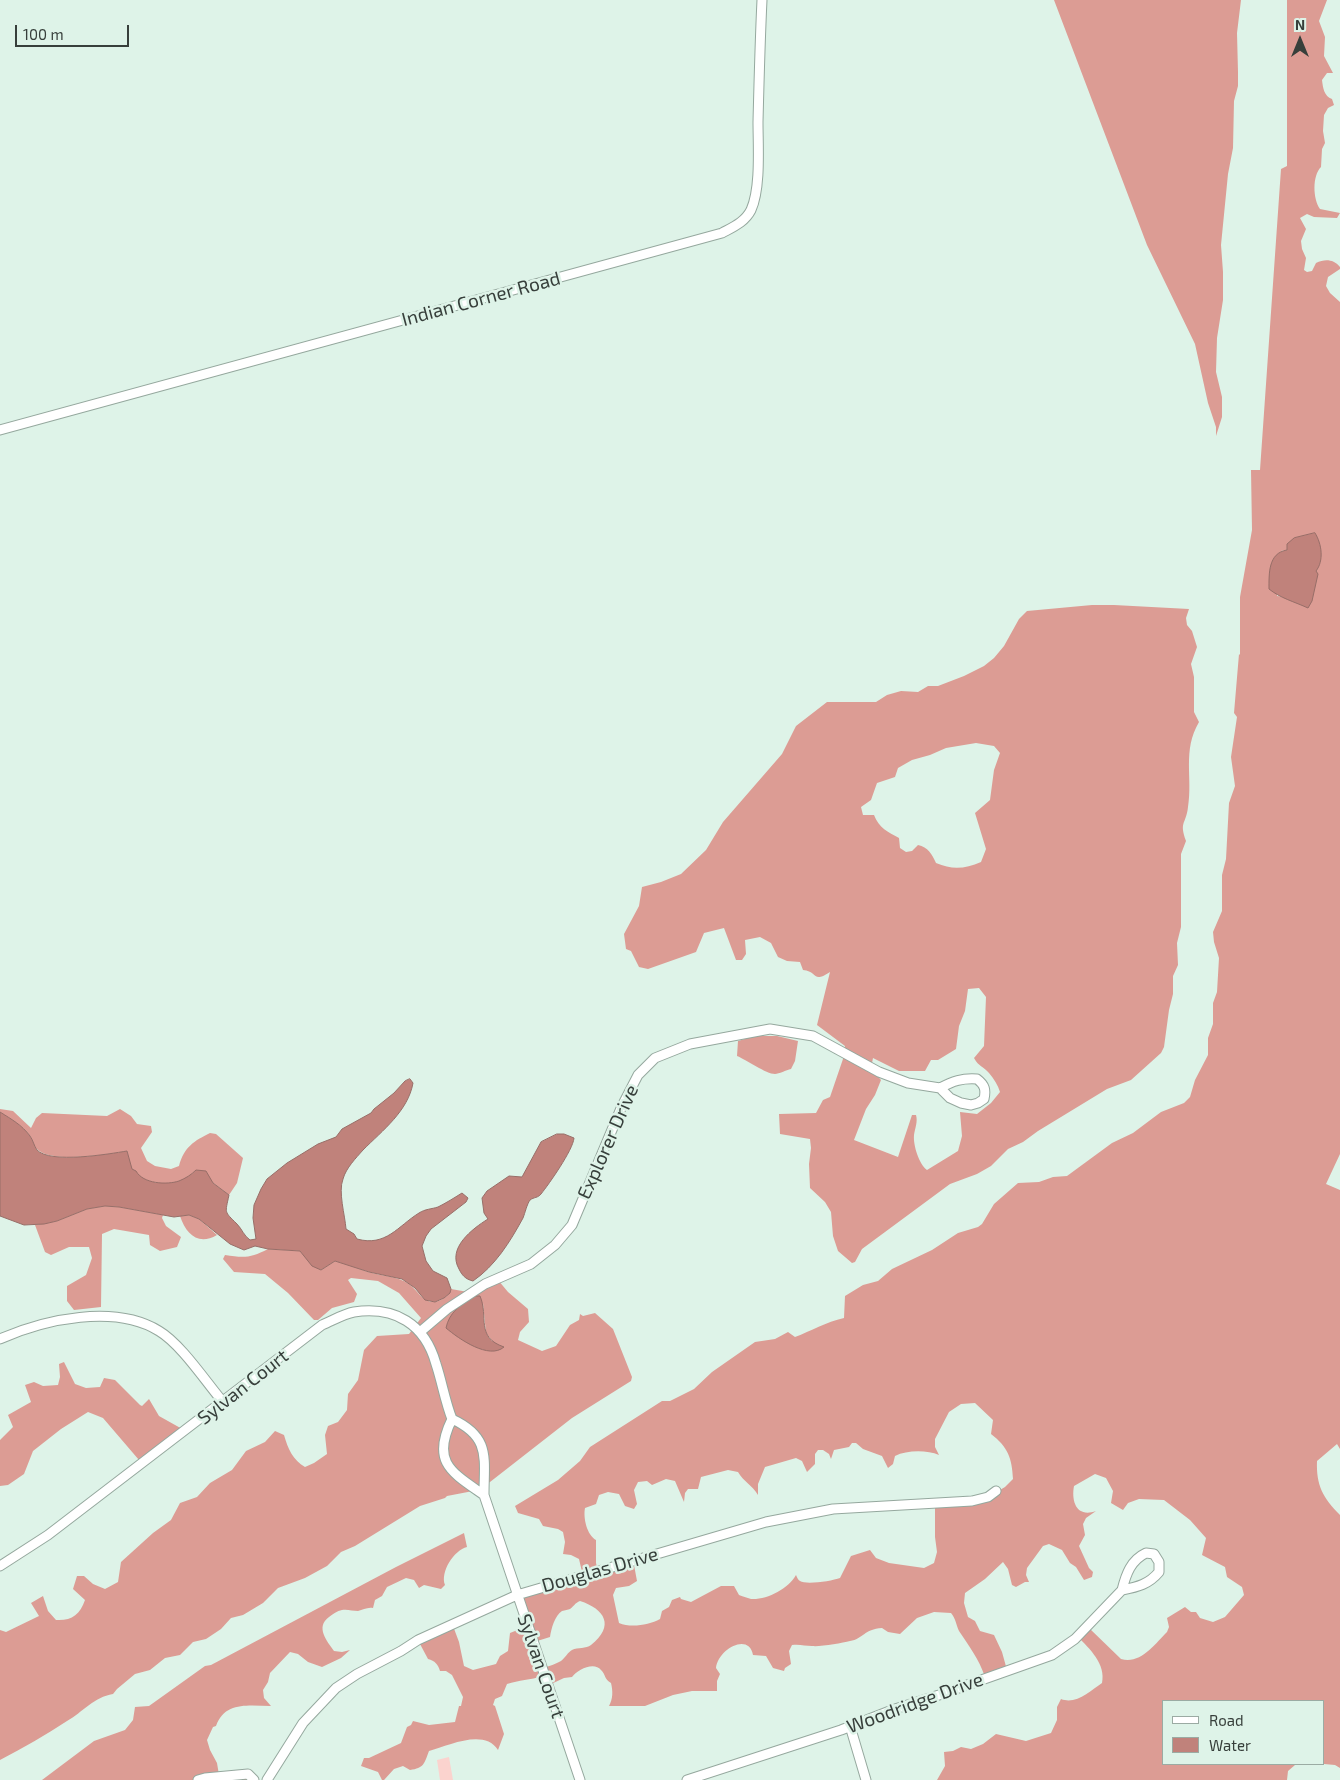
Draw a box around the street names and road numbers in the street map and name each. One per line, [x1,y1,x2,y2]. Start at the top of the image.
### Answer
street label: Indian Corner Road [399,267,563,331]
street label: Explorer Drive [573,1081,643,1203]
street label: Sylvan Court [193,1345,293,1429]
street label: Douglas Drive [539,1543,661,1597]
street label: Sylvan Court [513,1611,569,1721]
street label: Woodridge Drive [844,1668,986,1738]

